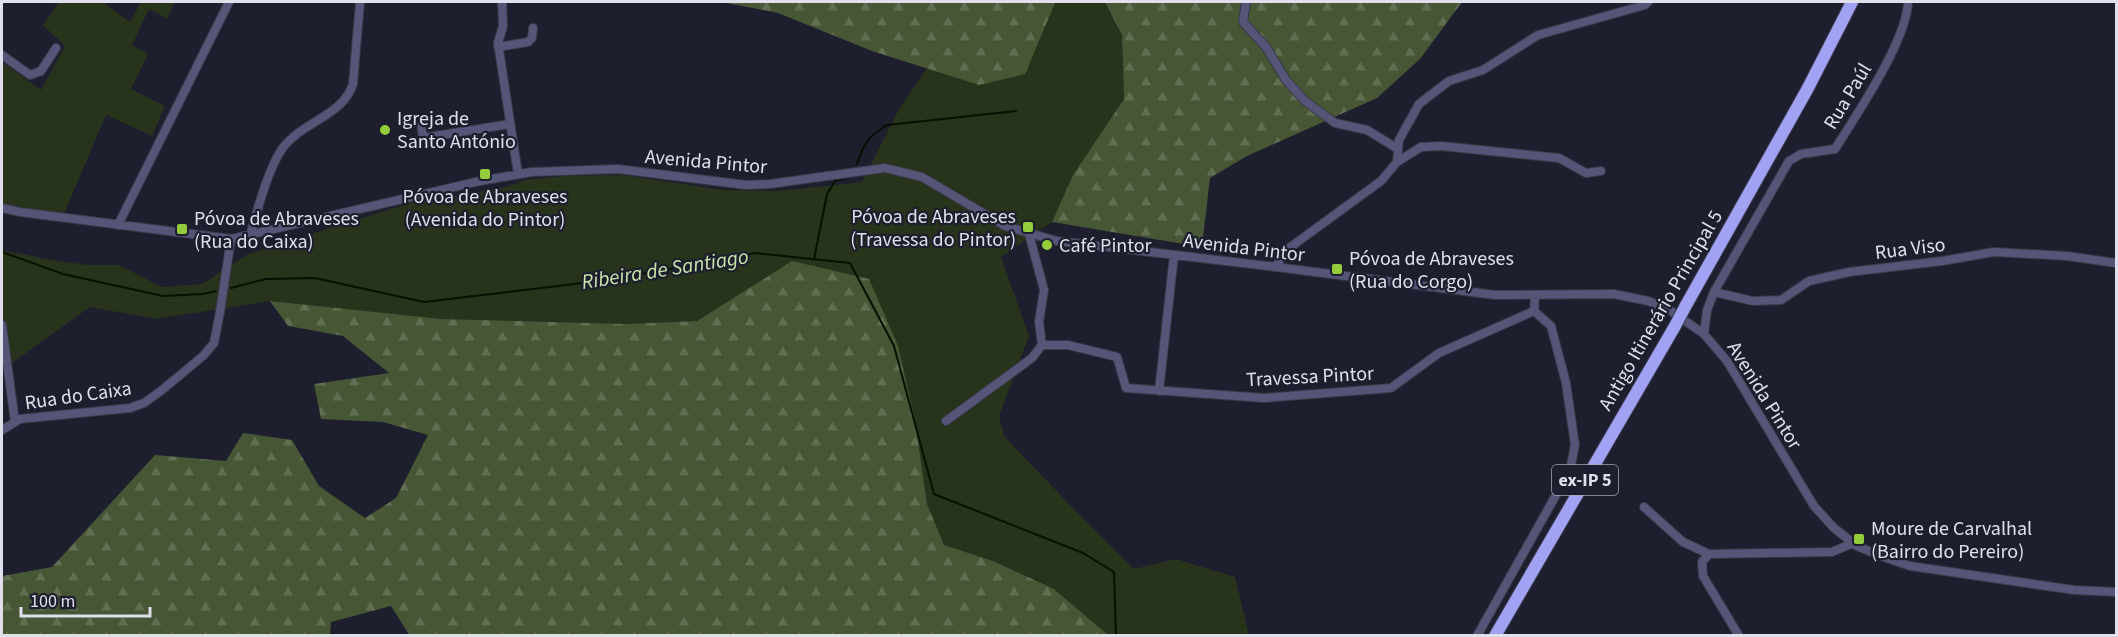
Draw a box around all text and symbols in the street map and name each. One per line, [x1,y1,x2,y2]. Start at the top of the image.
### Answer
street label: Rua Paúl [1817,58,1879,135]
place label: Igreja de Santo António [397,105,516,156]
marker: Igreja de Santo António [378,123,392,137]
street label: Avenida Pintor [644,143,768,181]
marker: Póvoa de Abraveses (Avenida do Pintor) [478,167,492,181]
place label: Póvoa de Abraveses (Avenida do Pintor) [403,183,567,234]
place label: Póvoa de Abraveses (Travessa do Pintor) [850,203,1016,254]
place label: Póvoa de Abraveses (Rua do Caixa) [194,205,359,256]
street label: Antigo Itinerário Principal 5 [1592,205,1730,416]
marker: Póvoa de Abraveses (Travessa do Pintor) [1021,220,1035,234]
marker: Póvoa de Abraveses (Rua do Caixa) [175,222,189,236]
street label: Avenida Pintor [1181,227,1306,269]
street label: Rua Viso [1873,231,1947,267]
place label: Café Pintor [1059,232,1152,260]
marker: Café Pintor [1040,238,1054,252]
water label: Ribeira de Santiago [579,241,751,297]
place label: Póvoa de Abraveses (Rua do Corgo) [1349,245,1514,296]
marker: Póvoa de Abraveses (Rua do Corgo) [1330,262,1344,276]
street label: Avenida Pintor [1720,336,1808,455]
street label: Travessa Pintor [1245,360,1375,394]
street label: Rua do Caixa [23,375,133,417]
road number: ex-IP 5 [1552,465,1618,495]
place label: Moure de Carvalhal (Bairro do Pereiro) [1871,515,2032,566]
marker: Moure de Carvalhal (Bairro do Pereiro) [1852,532,1866,546]
scale bar [21,580,150,618]
text: 100 m [30,589,75,614]

